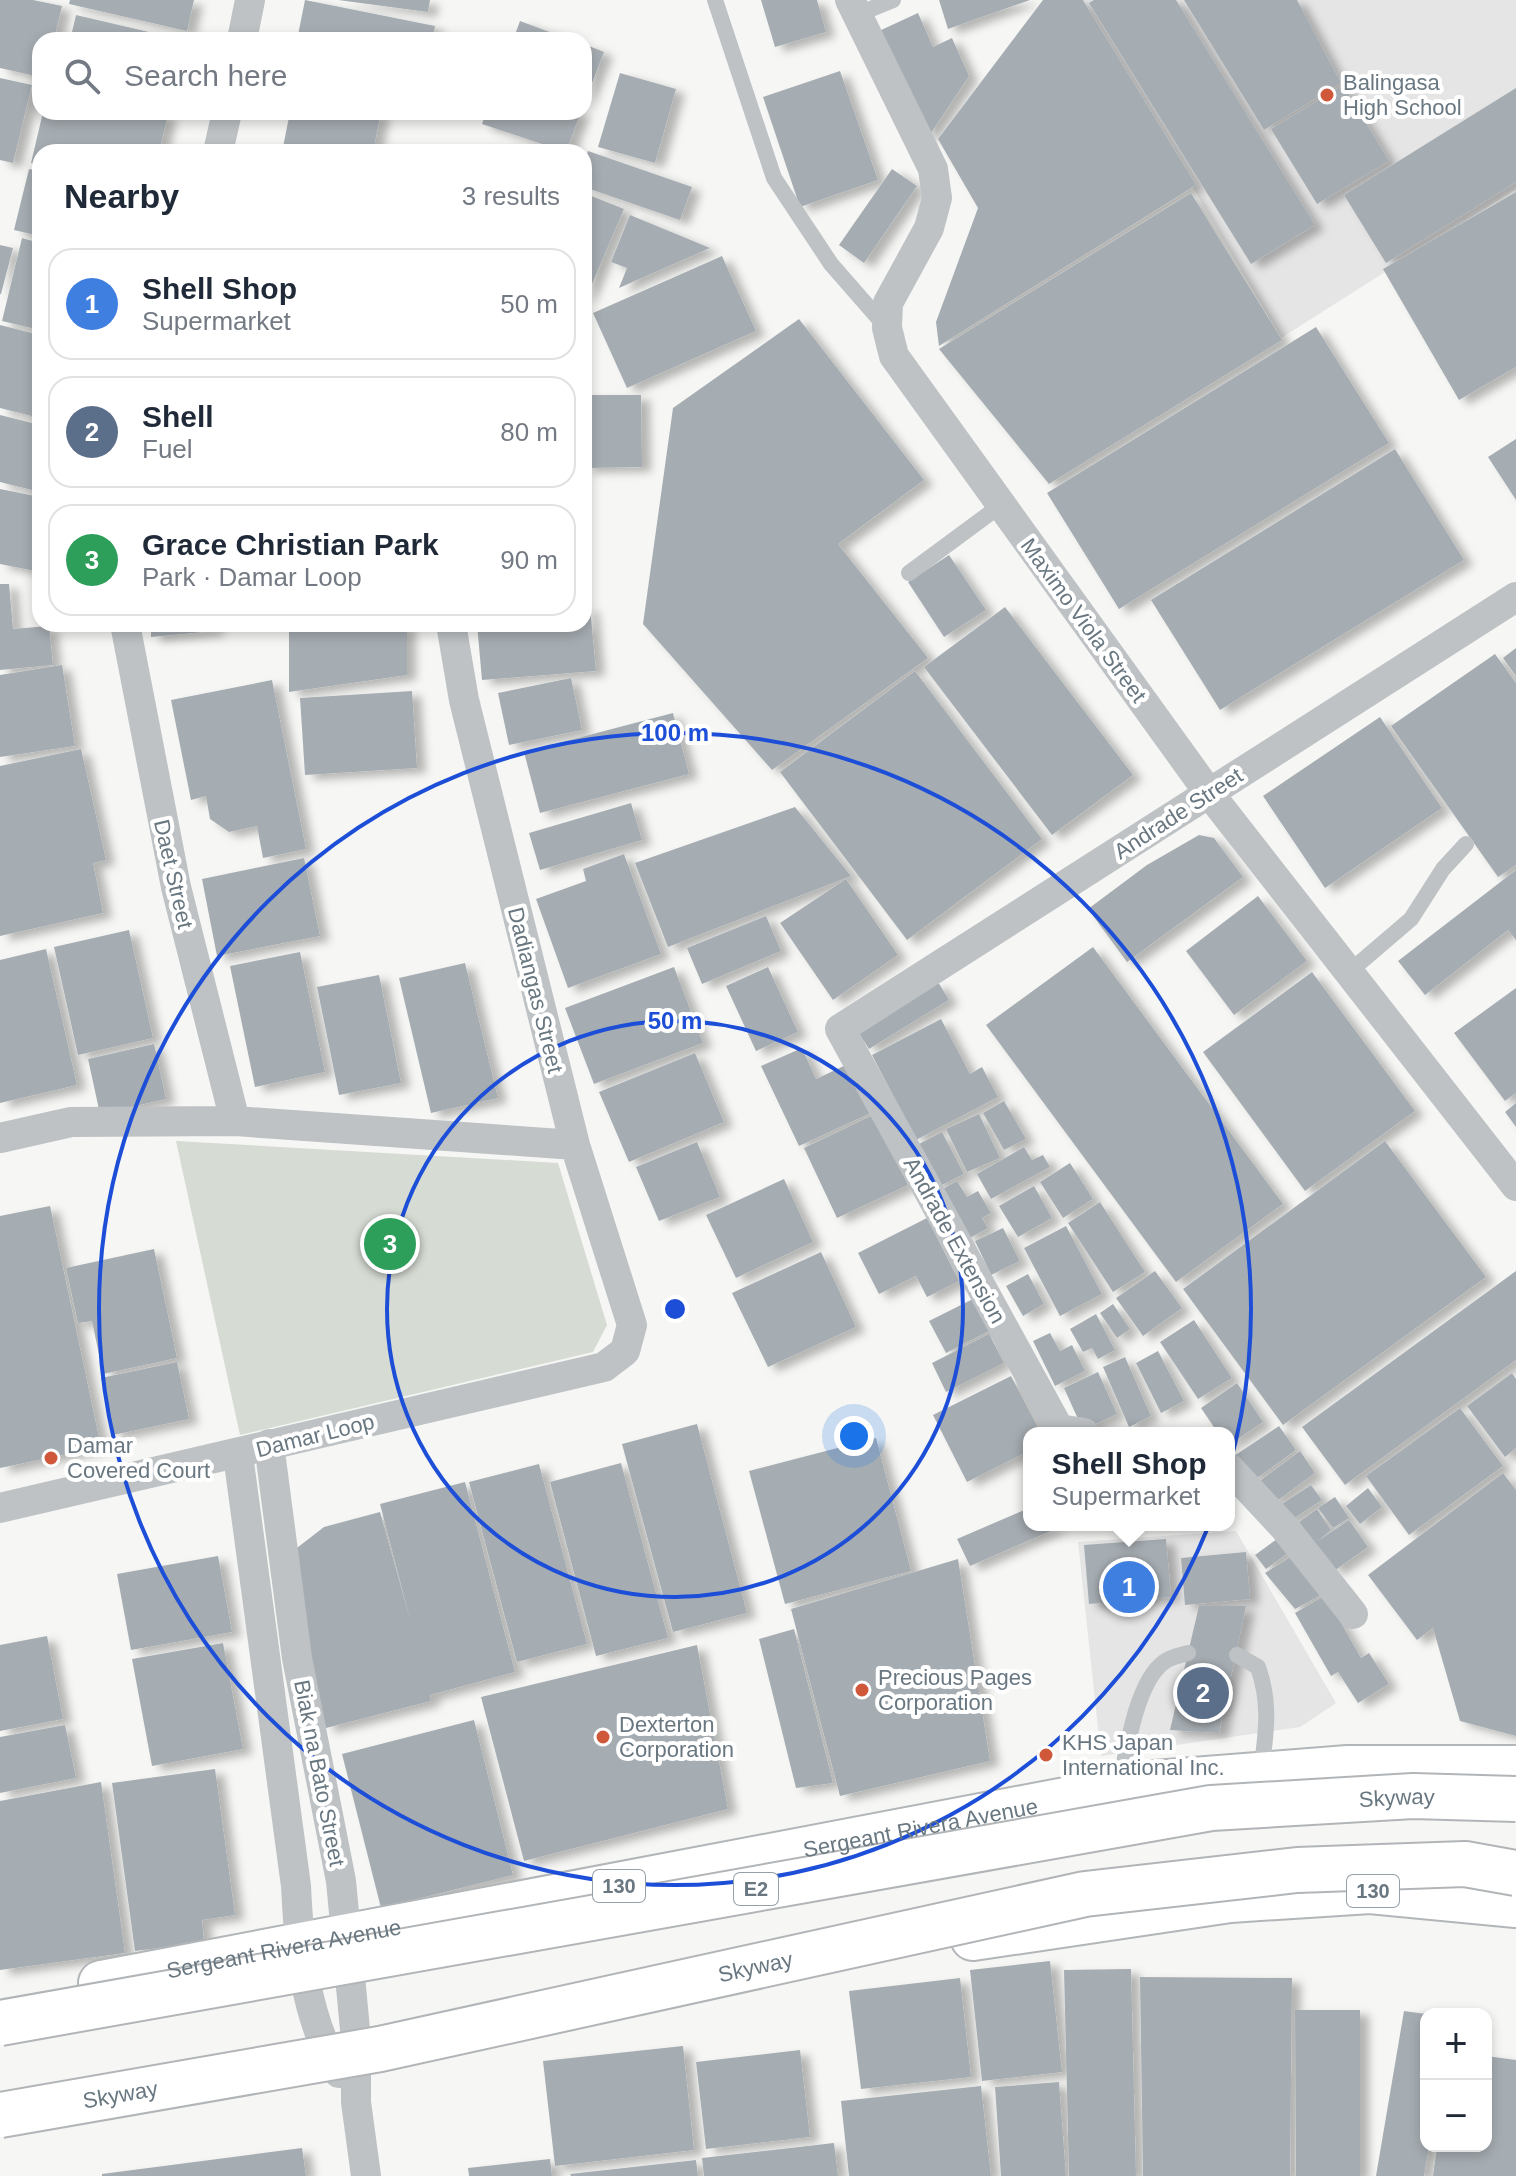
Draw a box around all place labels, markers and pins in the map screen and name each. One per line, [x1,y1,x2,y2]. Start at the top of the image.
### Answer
place label: Balingasa High School [1343,70,1462,120]
marker: Balingasa High School [1318,86,1336,104]
pin: 3 [364,1214,416,1274]
centre of rings [661,1295,689,1323]
place label: Damar Covered Court [67,1433,210,1483]
marker: Damar Covered Court [42,1449,60,1467]
pin: 1 [1103,1557,1155,1617]
pin: 2 [1177,1663,1229,1723]
place label: Precious Pages Corporation [878,1665,1032,1715]
marker: Precious Pages Corporation [853,1681,871,1699]
place label: Dexterton Corporation [619,1712,734,1762]
marker: Dexterton Corporation [594,1728,612,1746]
place label: KHS Japan International Inc. [1062,1730,1225,1780]
marker: KHS Japan International Inc. [1037,1746,1055,1764]

